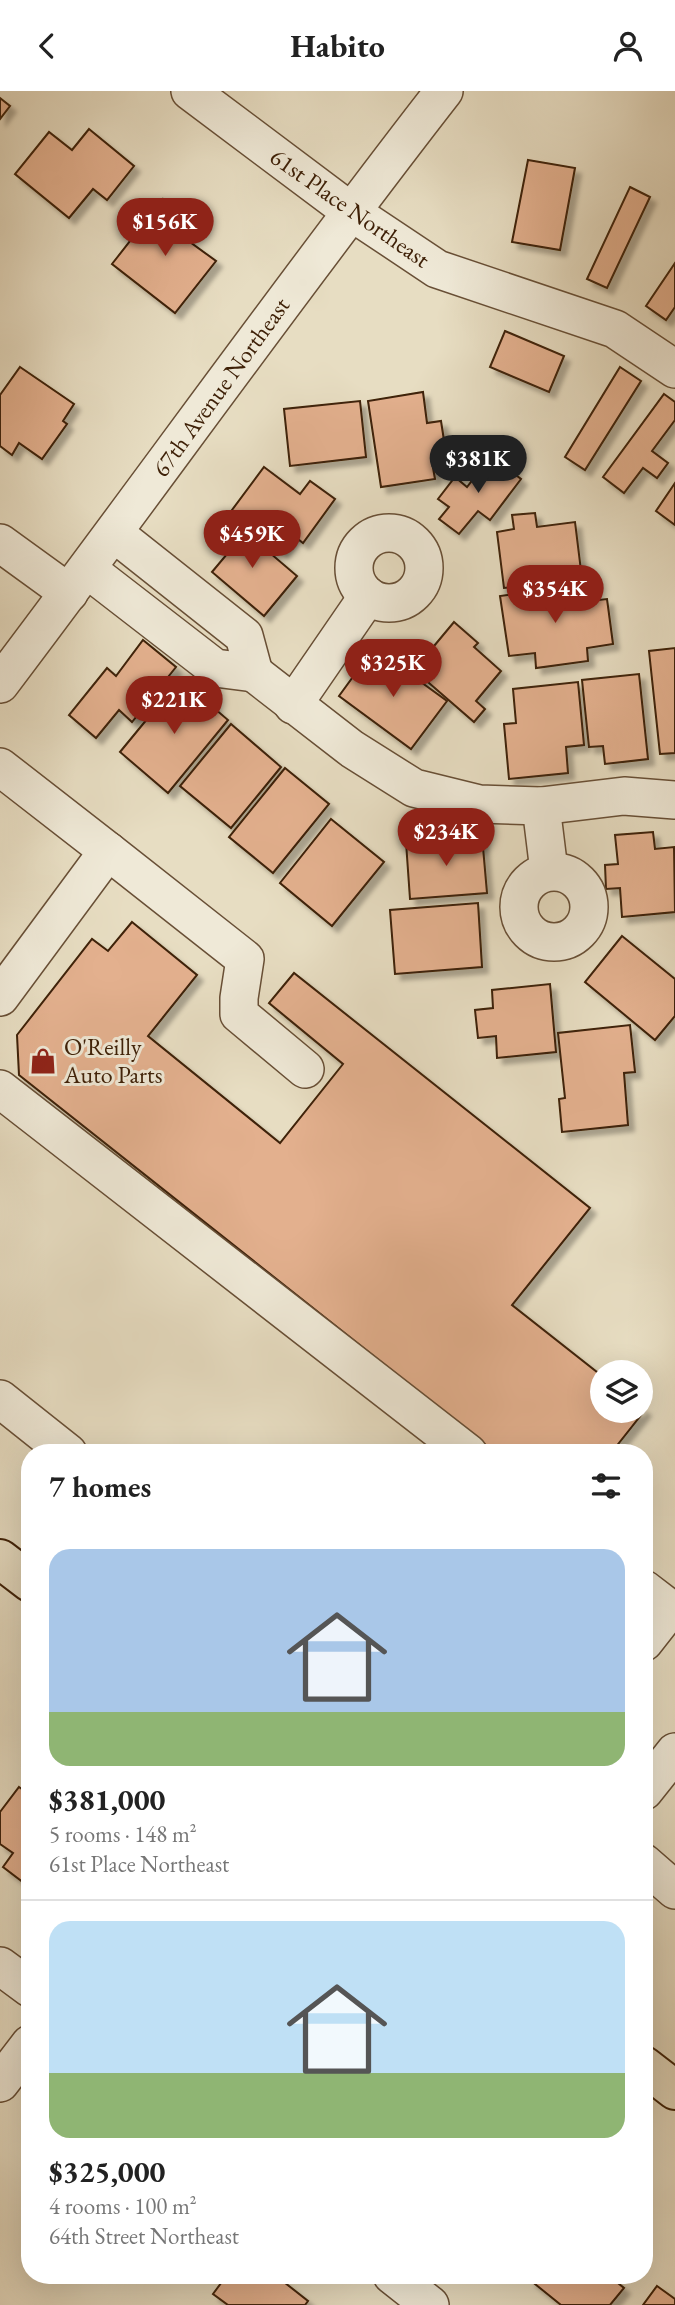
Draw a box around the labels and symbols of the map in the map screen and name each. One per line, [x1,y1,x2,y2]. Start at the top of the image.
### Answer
street label: 61st Place Northeast [264,141,437,275]
pin: $156K [116,199,214,258]
street label: 67th Avenue Northeast [145,290,296,483]
pin: $381K [429,435,527,495]
pin: $459K [203,511,301,570]
pin: $354K [506,566,604,625]
pin: $325K [344,639,442,699]
pin: $221K [125,677,223,736]
pin: $234K [397,809,495,868]
place label: O'Reilly Auto Parts [63,1031,162,1090]
shop icon: O'Reilly Auto Parts [28,1046,58,1076]

